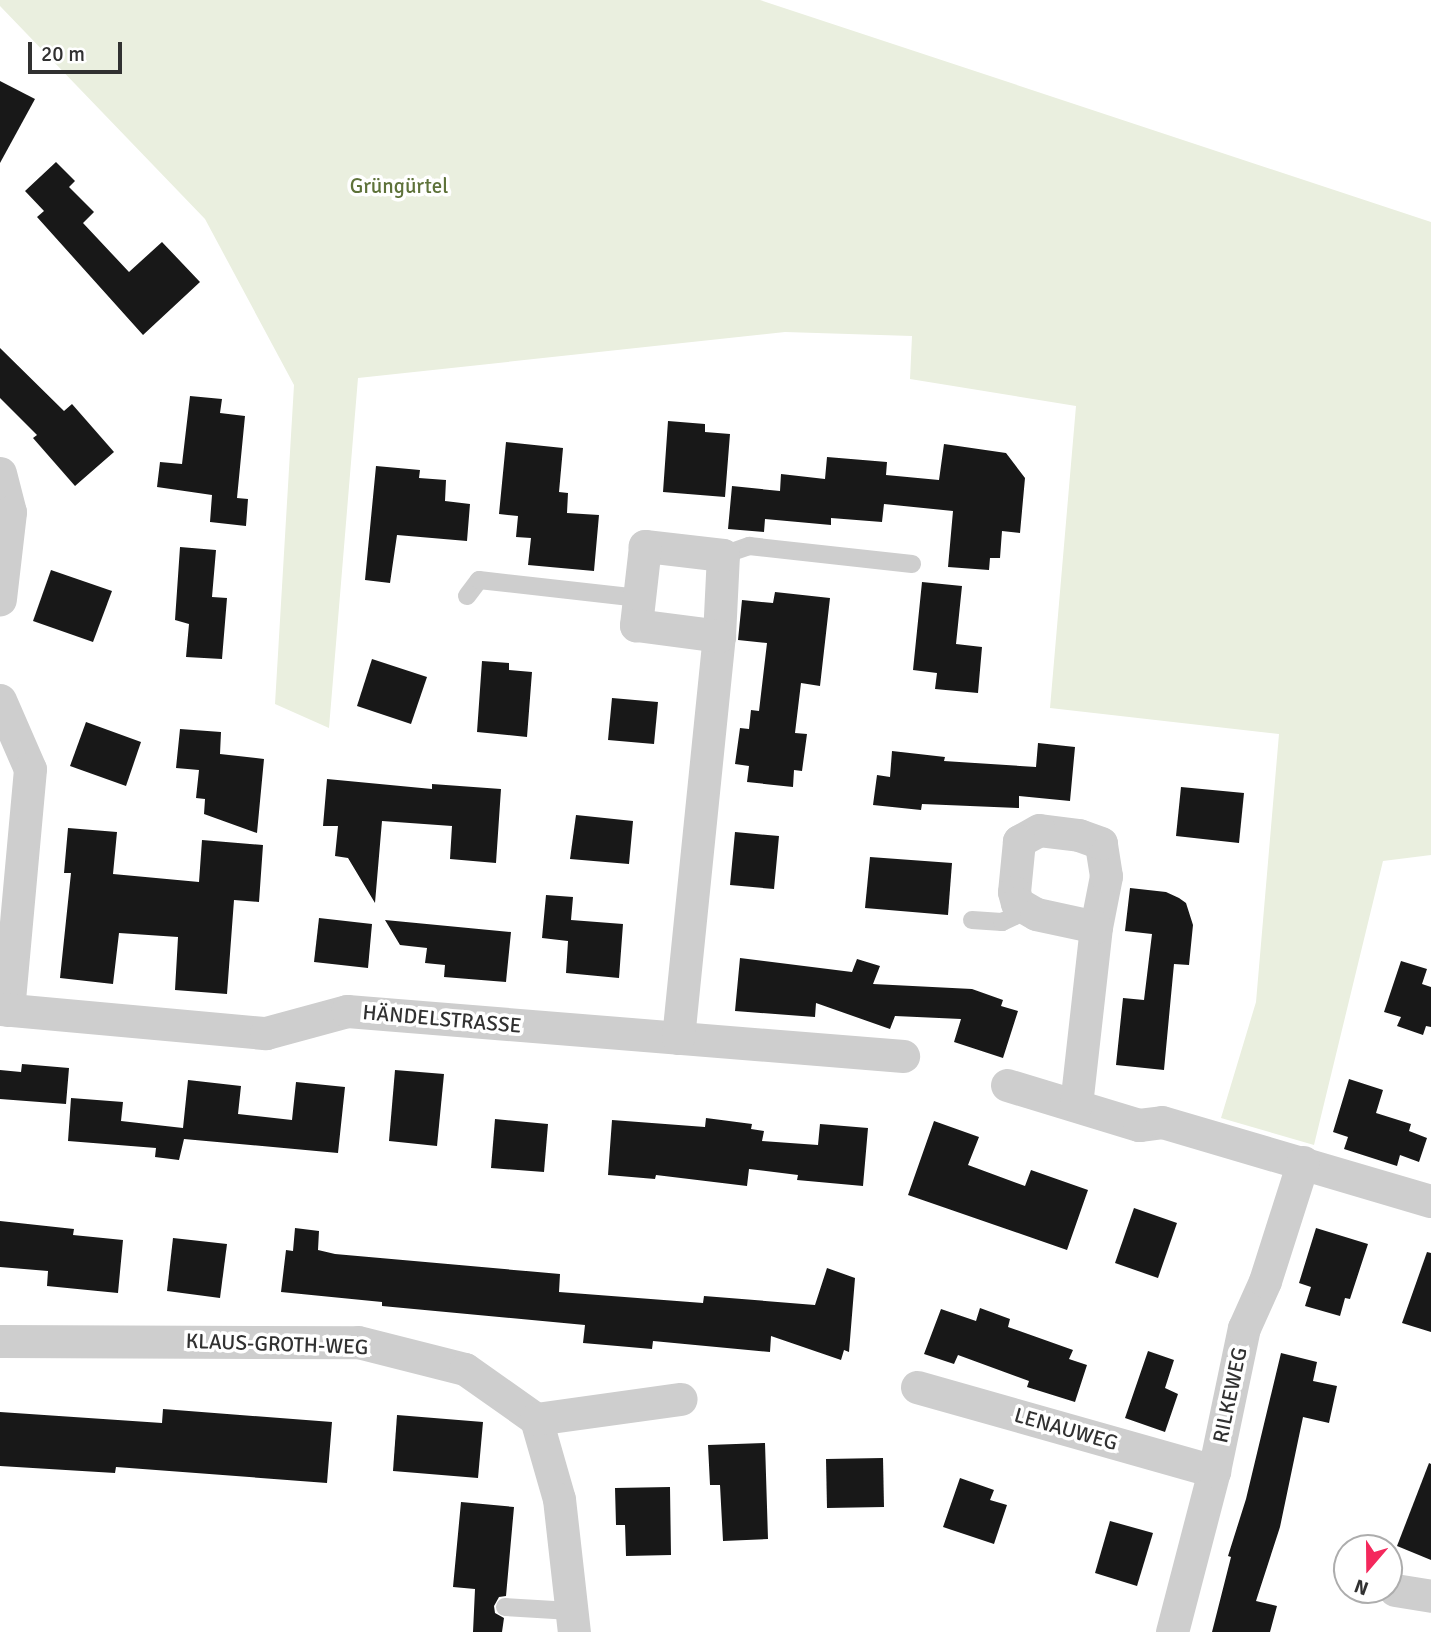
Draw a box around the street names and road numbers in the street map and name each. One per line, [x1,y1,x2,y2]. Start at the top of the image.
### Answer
street label: HÄNDELSTRASSE [361,999,523,1039]
street label: KLAUS-GROTH-WEG [185,1328,369,1360]
street label: RILKEWEG [1208,1345,1252,1445]
street label: LENAUWEG [1011,1402,1121,1456]

